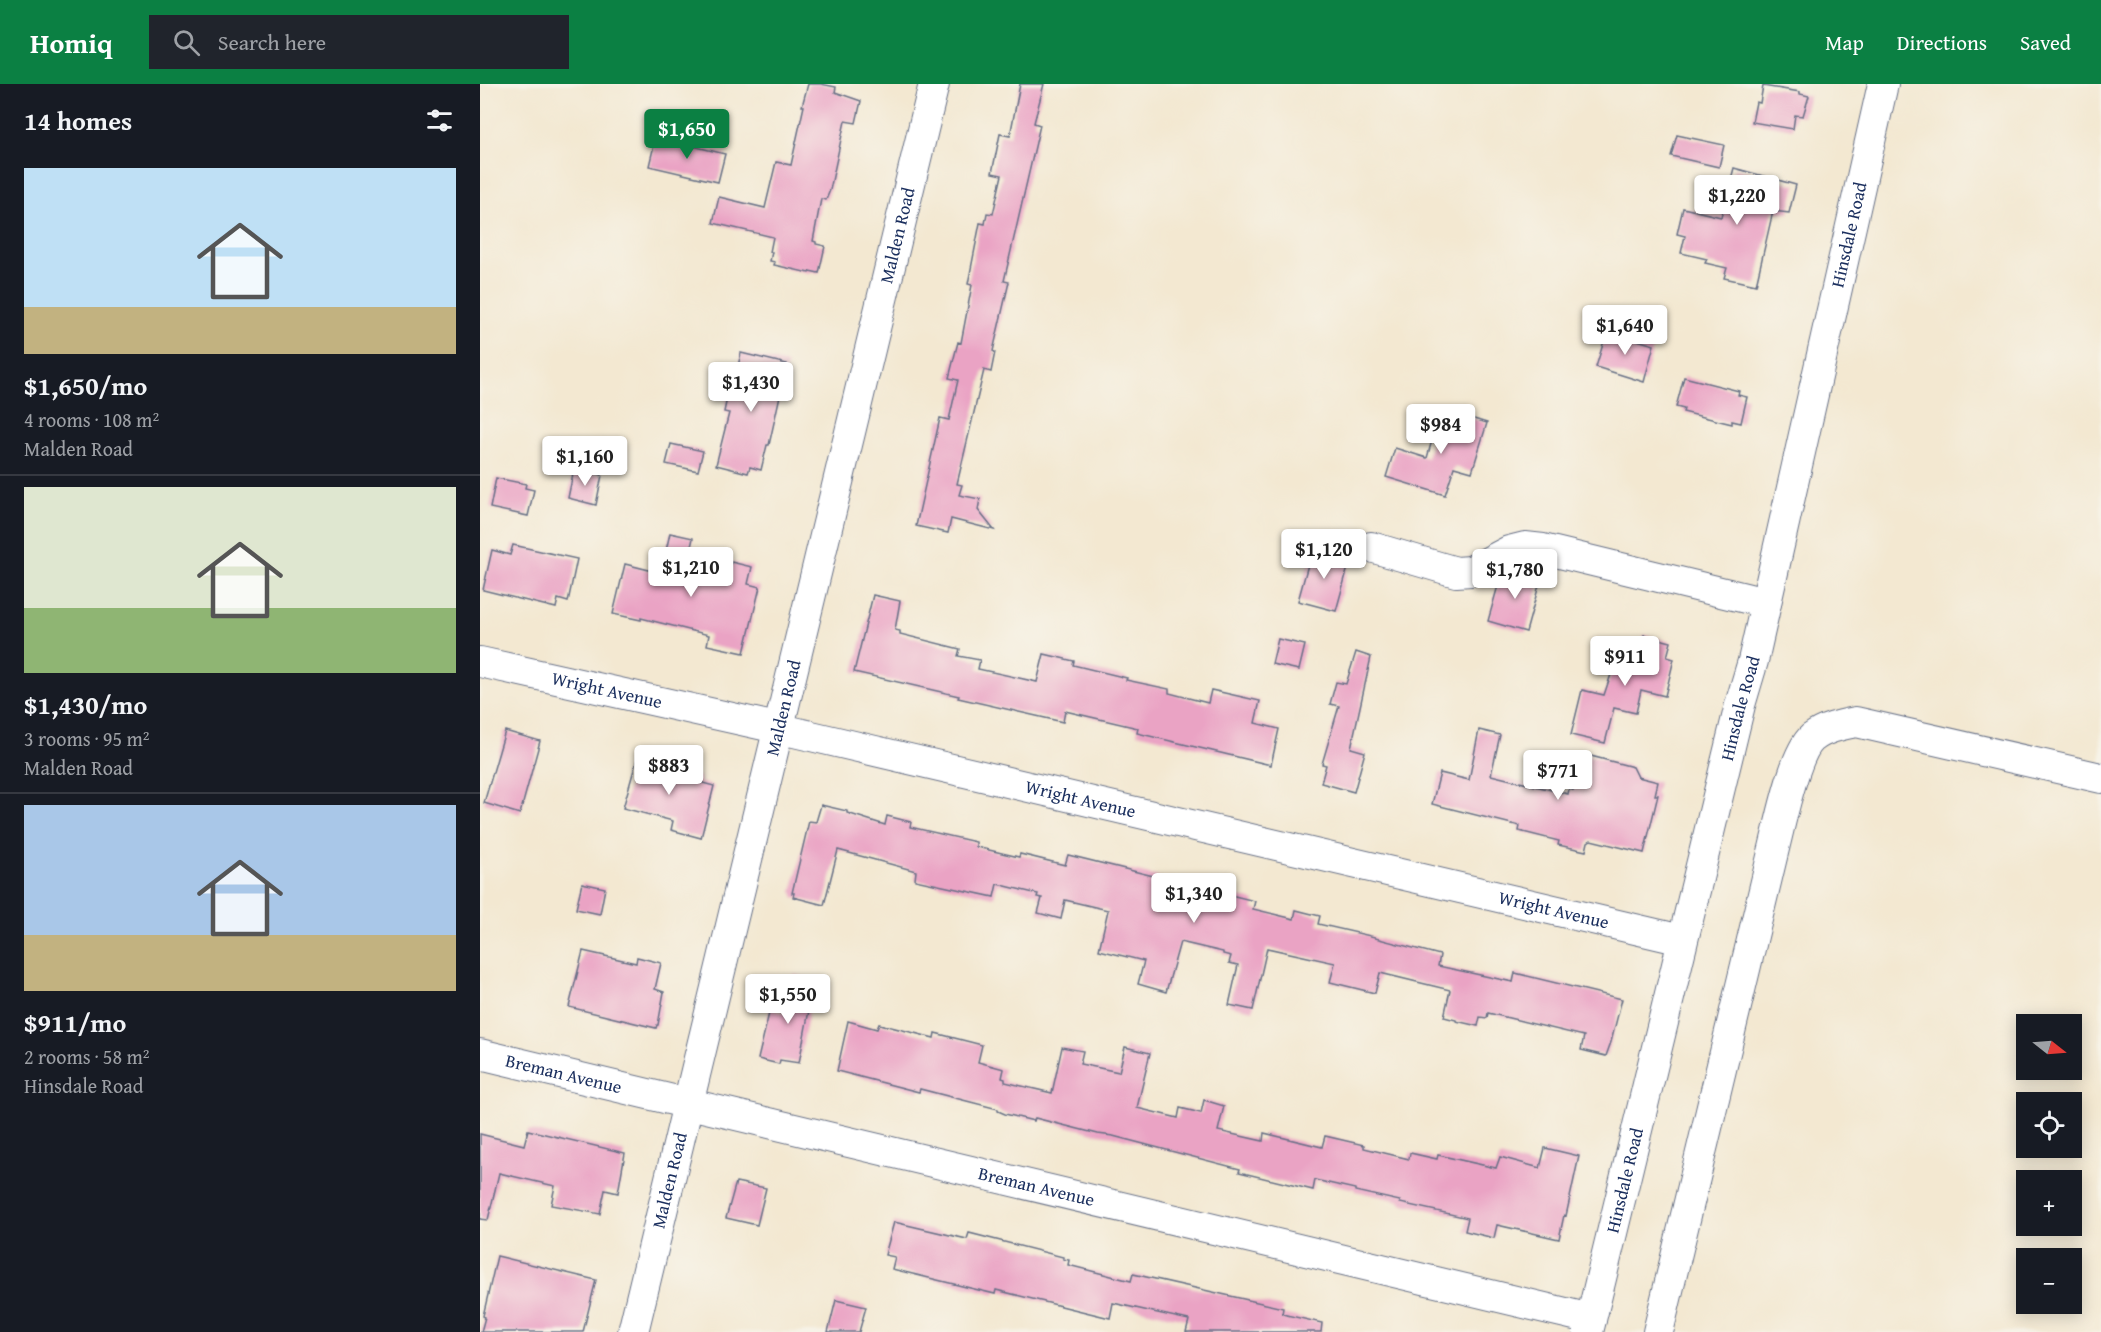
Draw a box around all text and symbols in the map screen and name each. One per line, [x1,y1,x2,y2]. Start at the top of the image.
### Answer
search box [149,15,569,69]
text: Homiq [30,22,113,63]
icon: search [170,26,203,59]
text: Search here [218,26,326,58]
text: Map [1825,27,1864,58]
text: Directions [1897,27,1987,58]
text: Saved [2020,27,2071,58]
text: 14 homes [24,101,132,140]
icon: filters [423,104,456,137]
pin: $1,650 [638,109,736,160]
text: $1,650 [658,114,716,143]
pin: $1,220 [1688,175,1786,226]
street label: Hinsdale Road [1824,179,1874,290]
text: $1,220 [1708,180,1766,209]
street label: Malden Road [872,184,922,286]
icon: home [186,207,294,315]
pin: $1,640 [1576,305,1674,356]
text: $1,640 [1596,310,1654,339]
pin: $1,430 [702,362,800,413]
text: $1,650/mo [24,366,147,405]
text: $1,430 [722,367,780,396]
pin: $984 [1405,404,1477,455]
text: 4 rooms · 108 m² [24,405,159,434]
text: $984 [1420,409,1462,438]
text: Malden Road [24,434,133,463]
pin: $1,160 [536,436,634,487]
text: $1,160 [556,441,614,470]
icon: home [186,526,294,634]
pin: $1,120 [1275,529,1373,580]
text: $1,120 [1295,534,1353,563]
pin: $1,210 [642,547,740,598]
pin: $1,780 [1466,549,1564,600]
text: $1,210 [662,552,720,581]
text: $1,780 [1486,554,1544,583]
pin: $911 [1589,636,1661,687]
text: $911 [1604,641,1646,670]
street label: Hinsdale Road [1713,652,1767,763]
street label: Malden Road [758,657,808,759]
street label: Wright Avenue [549,664,665,715]
text: $1,430/mo [24,685,147,724]
text: 3 rooms · 95 m² [24,724,150,753]
pin: $883 [633,745,705,796]
text: $883 [648,750,690,779]
pin: $771 [1522,750,1594,801]
text: Malden Road [24,753,133,782]
text: $771 [1537,755,1579,784]
street label: Wright Avenue [1023,773,1139,825]
icon: home [186,844,294,952]
pin: $1,340 [1145,873,1243,924]
text: $1,340 [1165,878,1223,907]
street label: Wright Avenue [1496,883,1612,935]
pin: $1,550 [739,974,837,1025]
text: $1,550 [759,979,817,1008]
text: $911/mo [24,1003,126,1042]
north arrow [2016,1014,2082,1080]
map controls [2016,1014,2082,1314]
text: 2 rooms · 58 m² [24,1042,150,1071]
street label: Breman Avenue [503,1047,625,1100]
text: Hinsdale Road [24,1071,143,1100]
button: locate [2016,1092,2082,1158]
street label: Hinsdale Road [1598,1124,1650,1236]
street label: Malden Road [644,1129,694,1231]
street label: Breman Avenue [976,1159,1097,1213]
button: + [2016,1170,2082,1236]
button: − [2016,1248,2082,1314]

